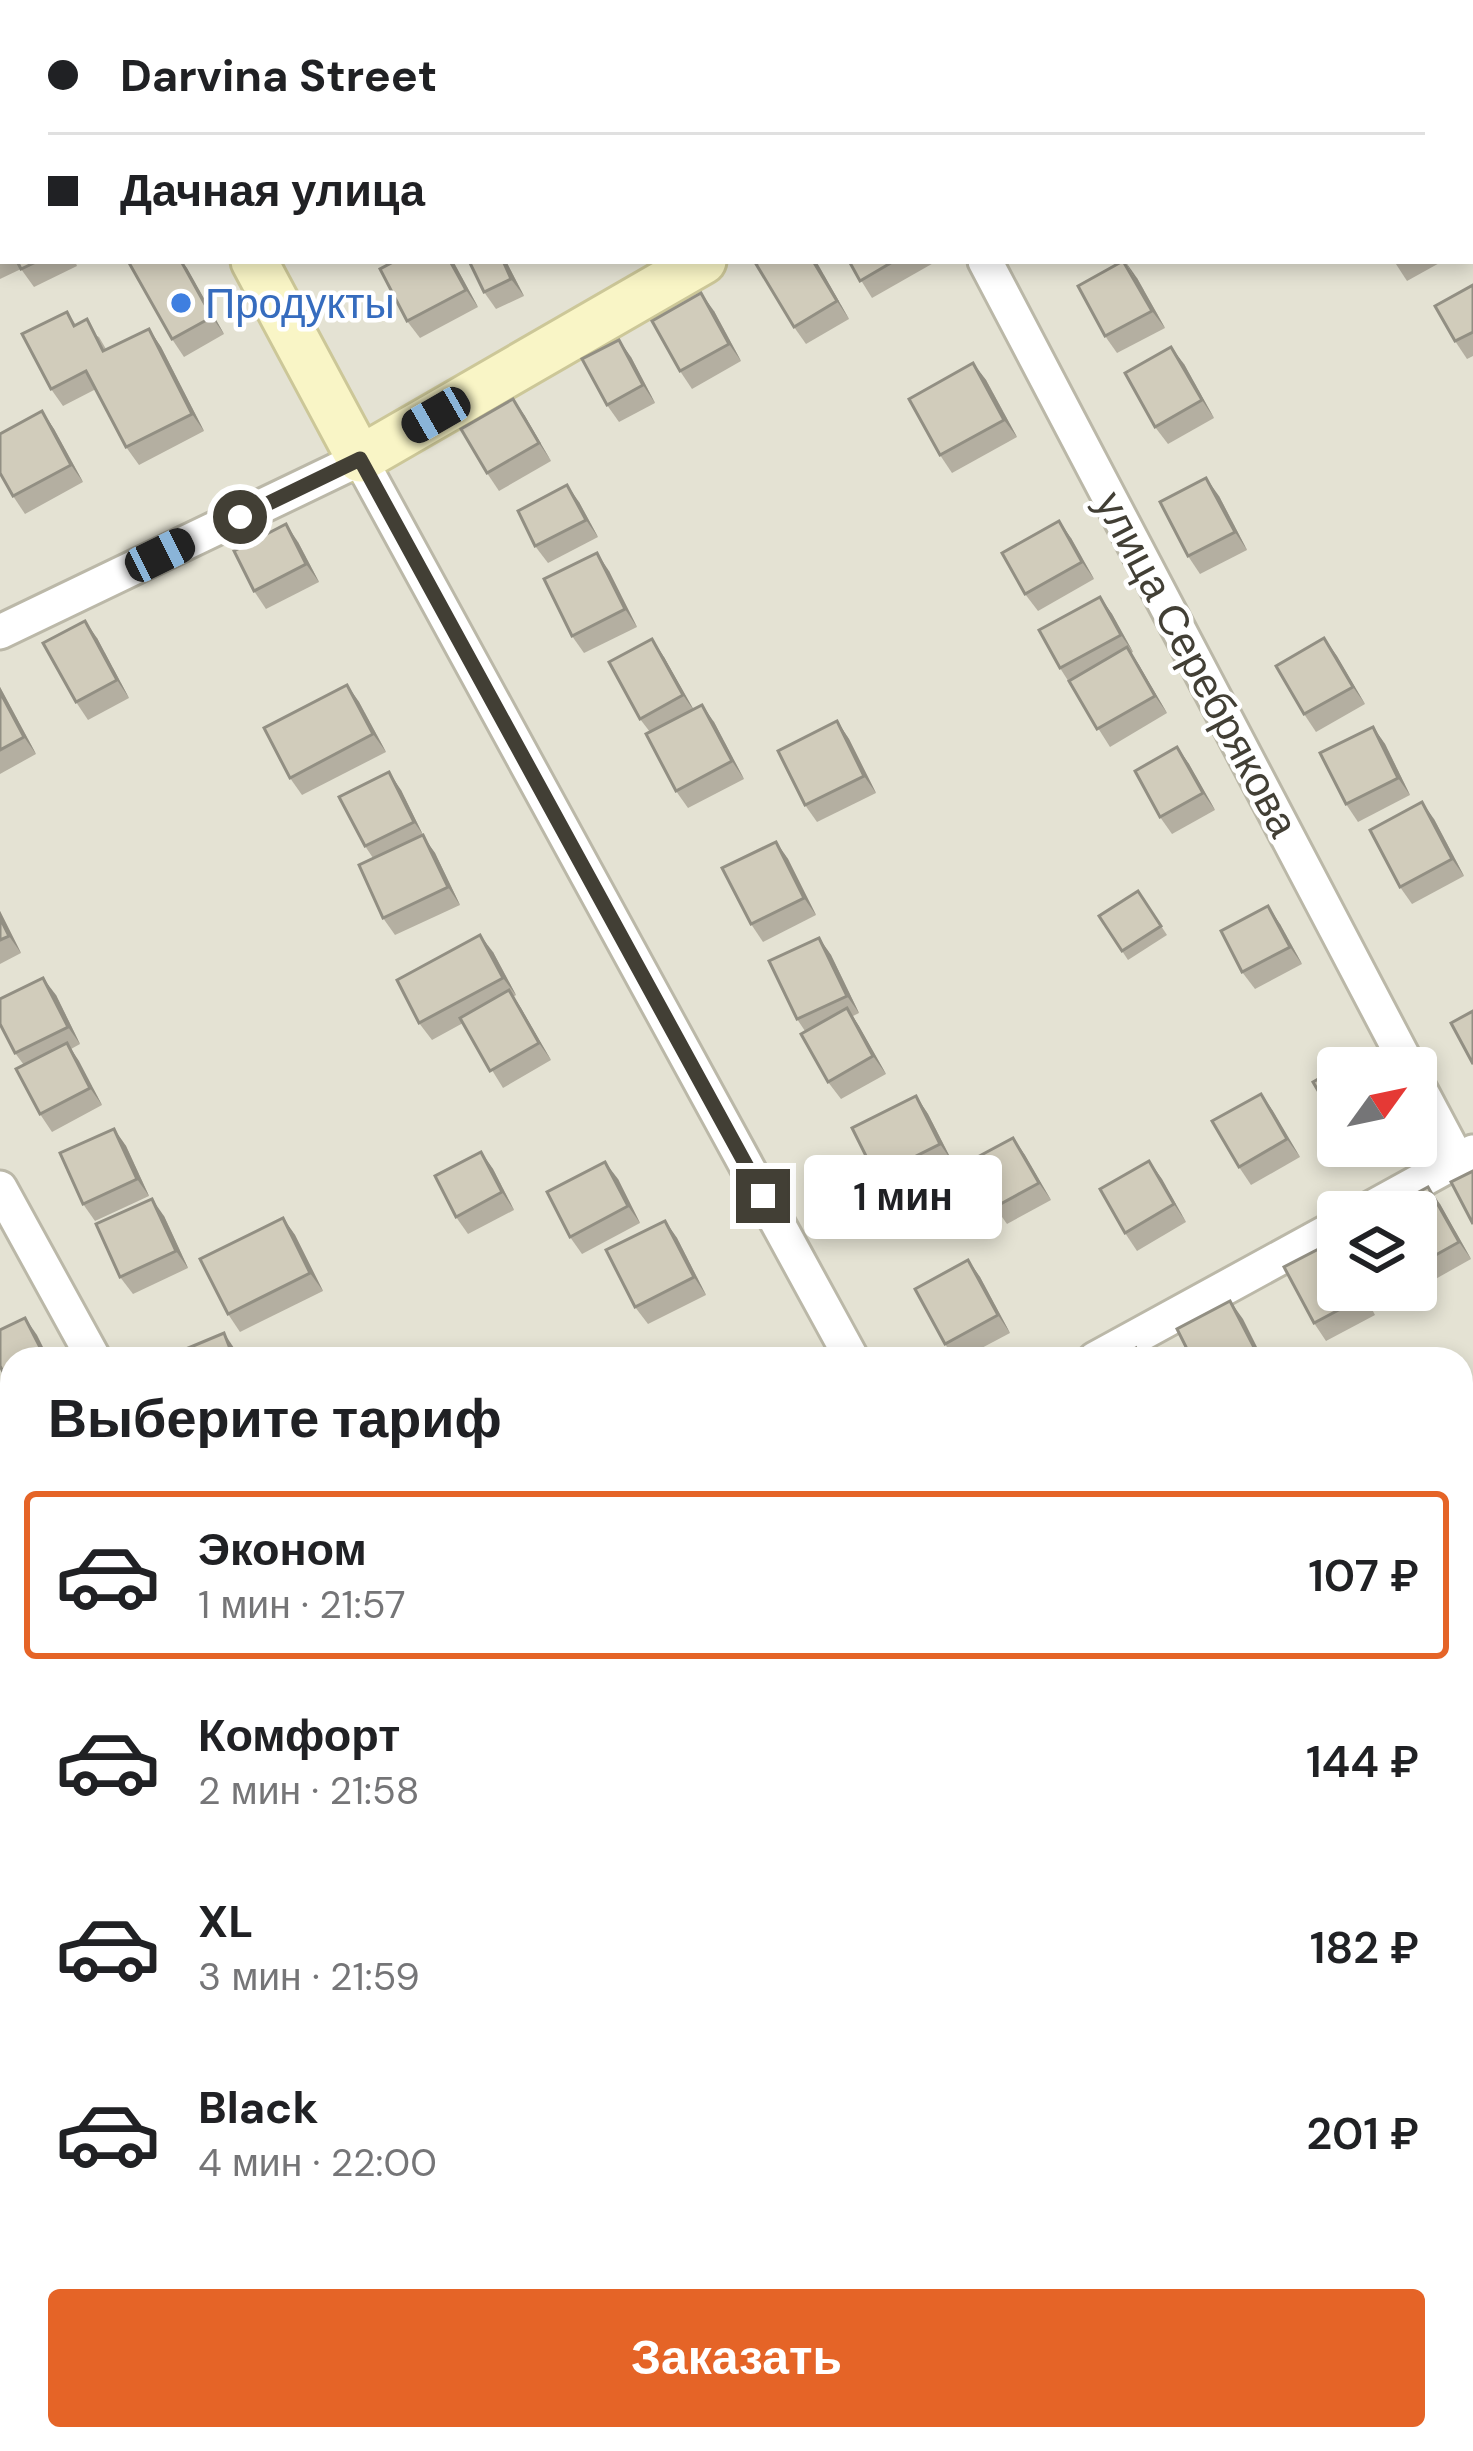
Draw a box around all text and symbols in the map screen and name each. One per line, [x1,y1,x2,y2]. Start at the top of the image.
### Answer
text: Darvina Street [120,46,437,105]
text: Дачная улица [120,161,425,220]
place label: Продукты [205,276,395,331]
marker: Продукты [168,290,194,316]
car [396,381,476,449]
street label: улица Серебрякова [1083,482,1312,847]
route start [213,490,267,544]
car [120,523,200,587]
north arrow [1317,1047,1437,1167]
map controls [1317,1047,1437,1311]
callout: 1 мин [805,1154,1003,1238]
route end [736,1169,790,1223]
text: 1 мин [853,1171,953,1222]
button: layers [1317,1191,1437,1311]
text: Выберите тариф [48,1383,502,1454]
text: Эконом [198,1520,367,1579]
icon: car [54,1521,162,1629]
text: 107 ₽ [1308,1546,1419,1605]
text: 1 мин · 21:57 [198,1579,406,1630]
text: Комфорт [198,1706,400,1765]
icon: car [54,1707,162,1815]
text: 144 ₽ [1306,1732,1419,1791]
text: 2 мин · 21:58 [198,1765,419,1816]
text: XL [198,1892,253,1951]
icon: car [54,1893,162,2001]
text: 182 ₽ [1310,1918,1419,1977]
text: 3 мин · 21:59 [198,1951,420,2002]
text: Black [198,2078,318,2137]
icon: car [54,2079,162,2187]
text: 201 ₽ [1306,2104,1419,2163]
text: 4 мин · 22:00 [198,2137,437,2188]
button: Заказать [48,2289,1425,2427]

